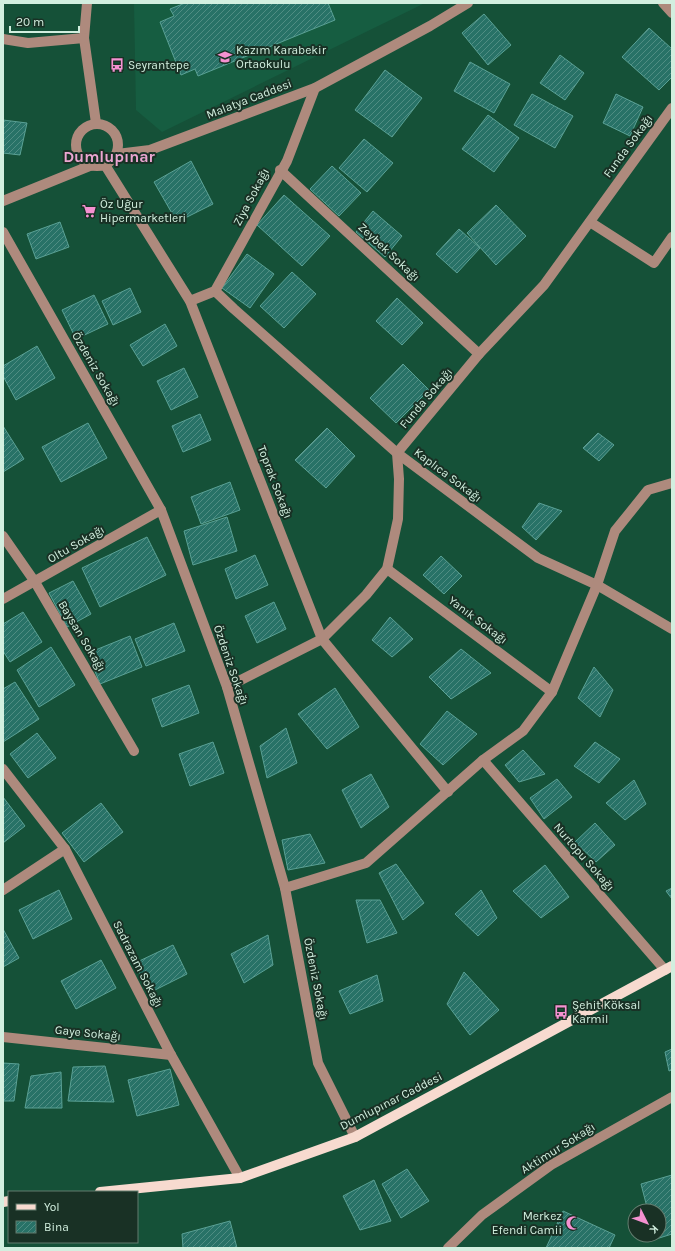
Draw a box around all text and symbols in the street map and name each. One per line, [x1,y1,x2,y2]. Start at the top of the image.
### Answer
scale bar [10,8,79,34]
text: 20 m [16,15,44,29]
place label: Kazım Karabekir Ortaokulu [236,43,327,71]
school or university icon: Kazım Karabekir Ortaokulu [217,49,233,65]
bus stop icon: Seyrantepe [109,57,125,73]
place label: Seyrantepe [128,58,189,72]
street label: Malatya Caddesi [204,76,294,122]
street label: Funda Sokağı [600,112,656,180]
district label: Dumlupınar [63,147,156,166]
street label: Ziya Sokağı [230,166,272,228]
place label: Öz Uğur Hipermarketleri [100,197,186,225]
supermarket icon: Öz Uğur Hipermarketleri [81,203,97,219]
street label: Zeybek Sokağı [355,220,423,284]
street label: Özdeniz Sokağı [69,329,123,409]
street label: Funda Sokağı [397,365,455,431]
street label: Toprak Sokağı [255,444,295,520]
street label: Kaplıca Sokağı [411,445,485,505]
street label: Oltu Sokağı [45,522,107,566]
street label: Yanık Sokağı [446,593,510,647]
street label: Baysan Sokağı [55,598,109,674]
street label: Özdeniz Sokağı [211,623,251,707]
street label: Nurtopu Sokağı [551,820,617,894]
street label: Sadrazam Sokağı [110,918,166,1010]
street label: Özdeniz Sokağı [301,937,331,1021]
place label: Şehit Köksal Karmil [572,998,640,1026]
bus stop icon: Şehit Köksal Karmil [553,1004,569,1020]
street label: Gaye Sokağı [54,1023,122,1043]
street label: Dumlupınar Caddesi [338,1069,444,1133]
street label: Aktimur Sokağı [518,1120,598,1176]
legend [8,1191,138,1243]
text: Yol [44,1200,60,1214]
north arrow [627,1203,667,1243]
place label: Merkez Efendi Camii [492,1209,562,1237]
mosque icon: Merkez Efendi Camii [565,1215,581,1231]
text: Bina [44,1220,69,1234]
text: K [646,1222,661,1237]

